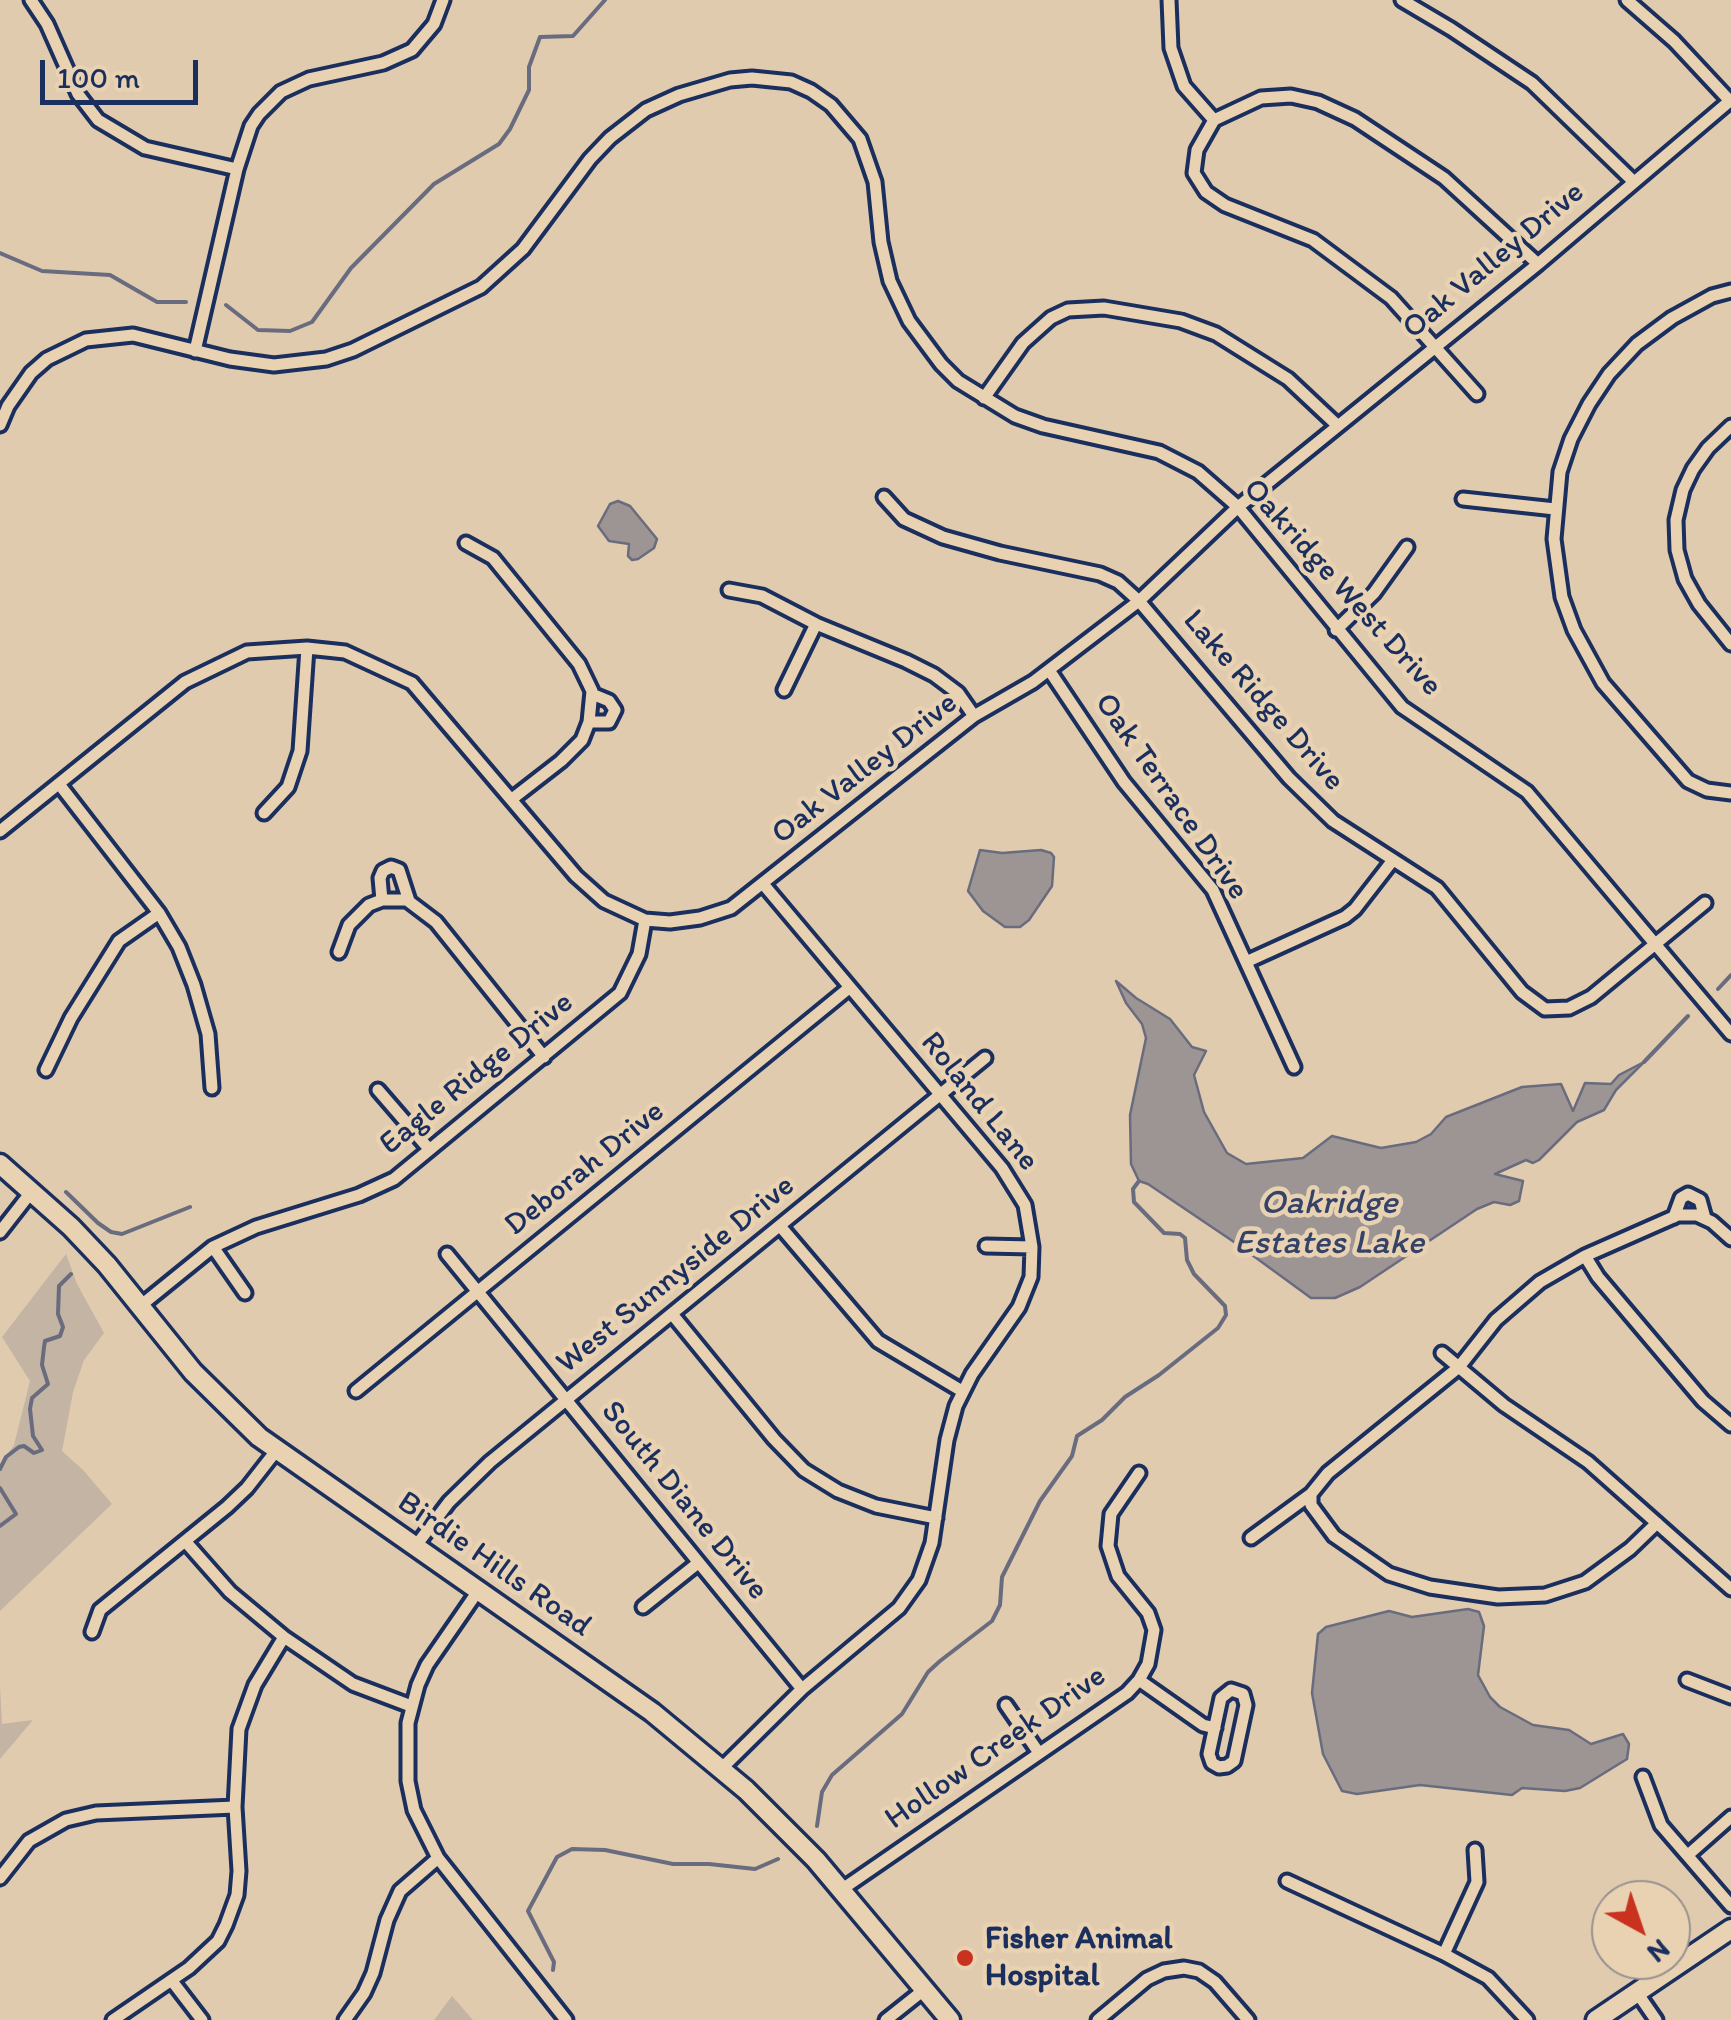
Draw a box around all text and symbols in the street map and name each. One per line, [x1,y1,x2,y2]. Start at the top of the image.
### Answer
scale bar [45,40,202,102]
text: 100 m [57,59,140,96]
street label: Oak Valley Drive [1395,174,1593,348]
street label: Oakridge West Drive [1234,471,1450,705]
street label: Lake Ridge Drive [1174,602,1352,800]
street label: Oak Valley Drive [764,685,966,853]
street label: Oak Terrace Drive [1085,686,1257,908]
street label: Eagle Ridge Drive [372,984,582,1164]
street label: Roland Lane [911,1025,1047,1179]
street label: Deborah Drive [497,1093,673,1245]
street label: West Sunnyside Drive [549,1167,803,1383]
water label: Oakridge Estates Lake [1234,1183,1424,1265]
street label: South Diane Drive [592,1394,776,1608]
street label: Birdie Hills Road [389,1484,599,1646]
street label: Hollow Creek Drive [878,1657,1114,1839]
north arrow [1591,1880,1691,1980]
place label: Fisher Animal Hospital [985,1921,1173,1996]
text: N [1641,1932,1677,1971]
marker: Fisher Animal Hospital [954,1947,976,1969]

